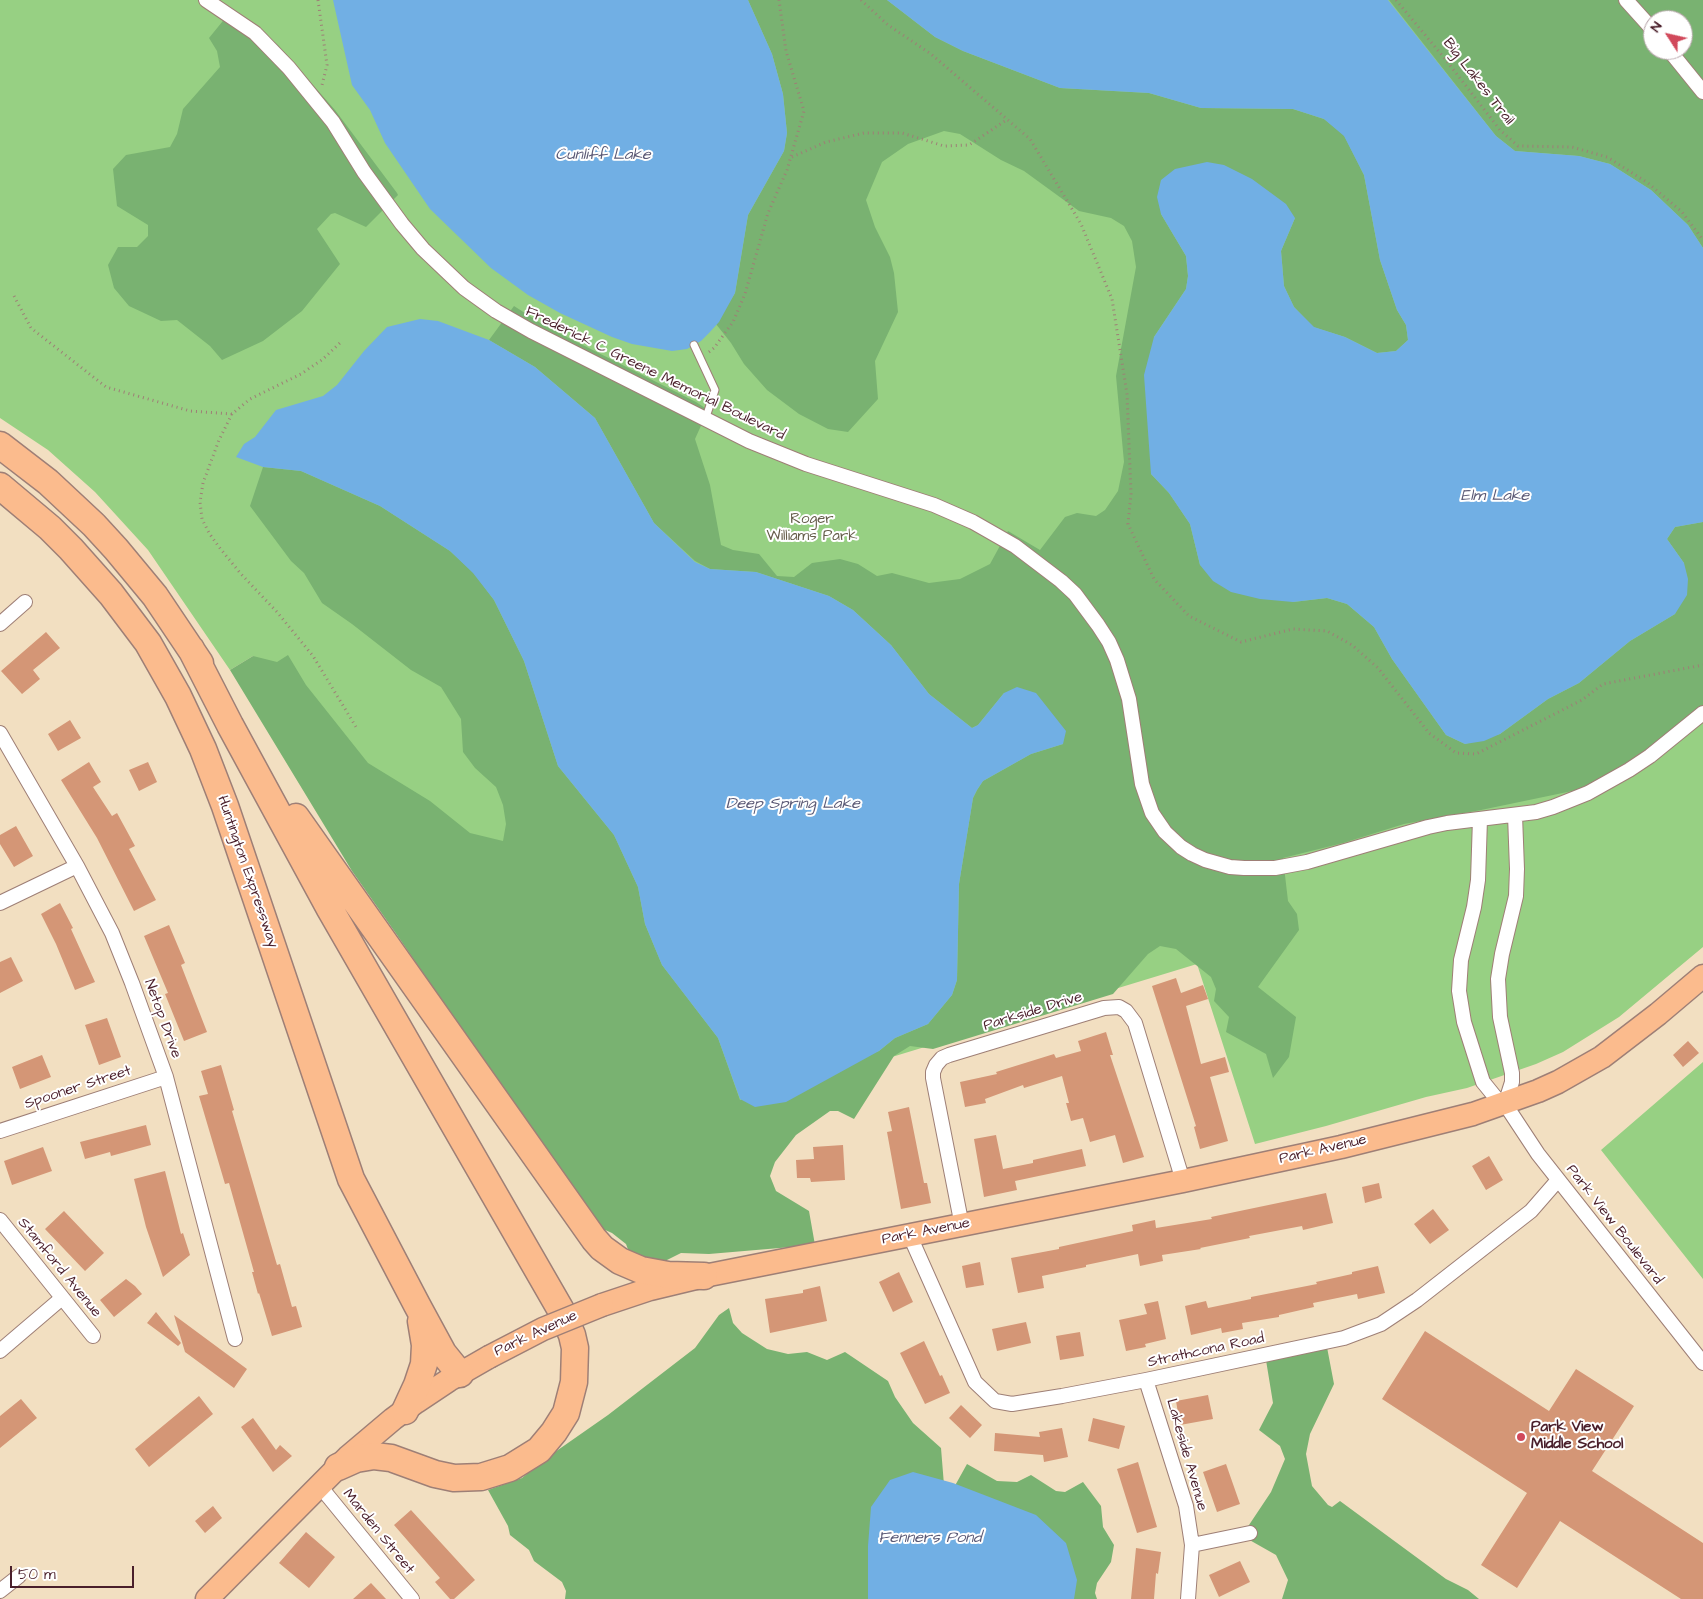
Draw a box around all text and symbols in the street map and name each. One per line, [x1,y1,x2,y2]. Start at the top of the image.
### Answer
north arrow [1643,10,1693,60]
text: N [1646,18,1667,36]
street label: Big Lakes Trail [1438,35,1518,129]
water label: Cunliff Lake [555,146,651,166]
street label: Frederick C Greene Memorial Boulevard [522,303,788,445]
water label: Elm Lake [1461,487,1529,507]
park label: Roger Williams Park [767,511,857,546]
street label: Huntington Expressway [213,794,281,950]
water label: Deep Spring Lake [726,795,860,815]
street label: Netop Drive [139,977,185,1061]
street label: Parkside Drive [981,988,1085,1036]
street label: Spooner Street [22,1062,134,1114]
street label: Park Avenue [1277,1131,1369,1169]
street label: Park View Boulevard [1562,1161,1666,1289]
street label: Stamford Avenue [13,1215,105,1321]
street label: Park Avenue [880,1215,972,1249]
street label: Park Avenue [492,1307,580,1361]
street label: Strathcona Road [1146,1330,1266,1372]
street label: Lakeside Avenue [1161,1397,1211,1513]
place label: Park View Middle School [1531,1419,1623,1454]
marker: Park View Middle School [1515,1431,1527,1443]
street label: Marden Street [338,1486,418,1578]
water label: Fenners Pond [878,1529,982,1549]
scale bar [12,1556,136,1588]
text: 50 m [18,1564,56,1585]

